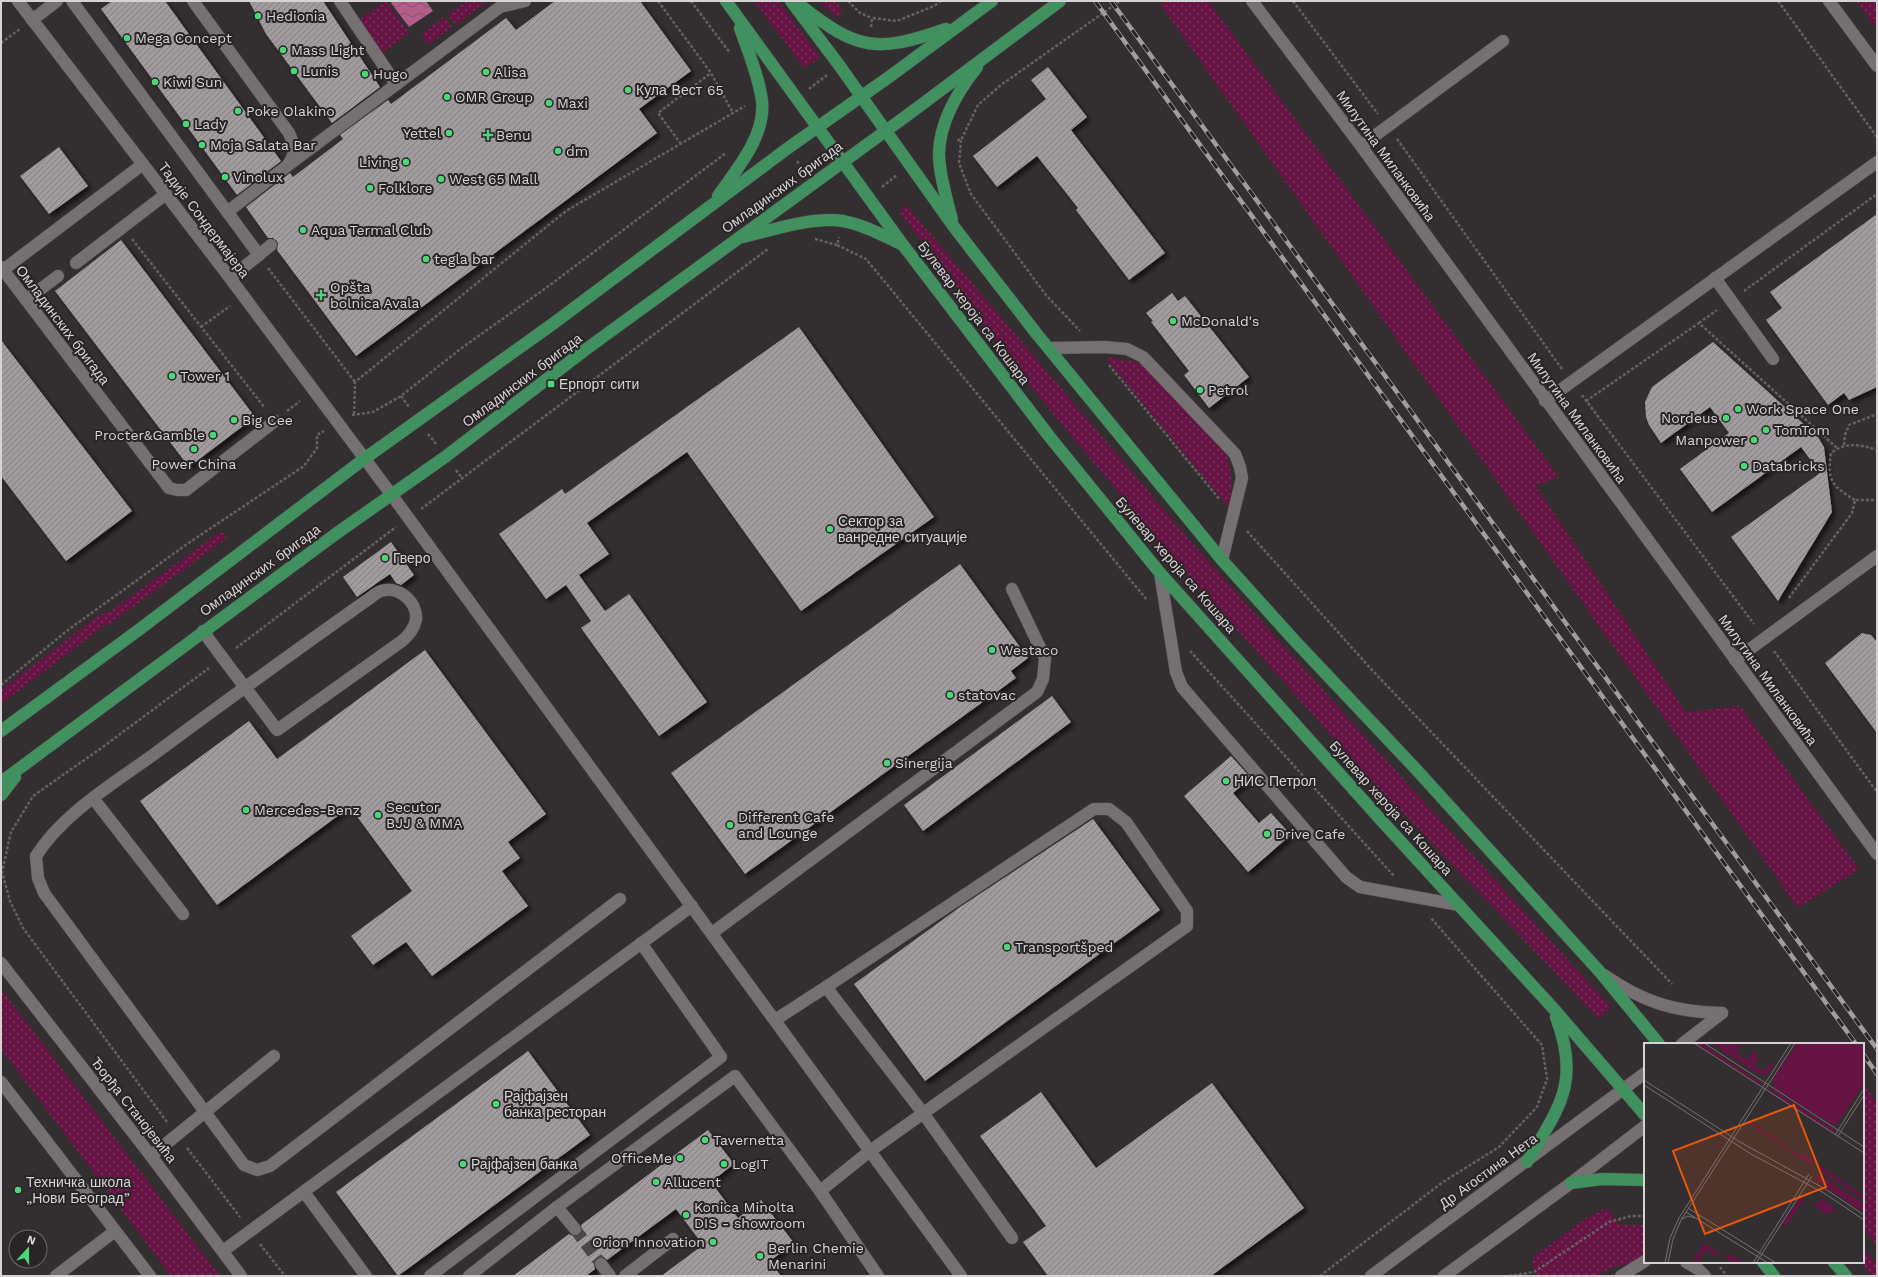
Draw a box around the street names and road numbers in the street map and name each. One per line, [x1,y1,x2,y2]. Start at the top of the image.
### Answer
street label: Милутина Миланковића [1333,88,1439,224]
street label: Омладинских бригада [719,138,846,236]
street label: Тадије Сондермајера [155,159,253,281]
street label: Булевар хероја са Кошара [915,238,1033,388]
street label: Омладинских бригада [13,262,113,388]
street label: Омладинских бригада [459,330,585,430]
street label: Милутина Миланковића [1524,350,1630,486]
street label: Булевар хероја са Кошара [1113,494,1240,636]
street label: Омладинских бригада [197,521,324,619]
street label: Милутина Миланковића [1715,612,1821,748]
street label: Булевар хероја са Кошара [1326,738,1456,879]
street label: Ђорђа Станојевића [88,1054,180,1166]
street label: Др Агостина Нета [1436,1130,1540,1212]

